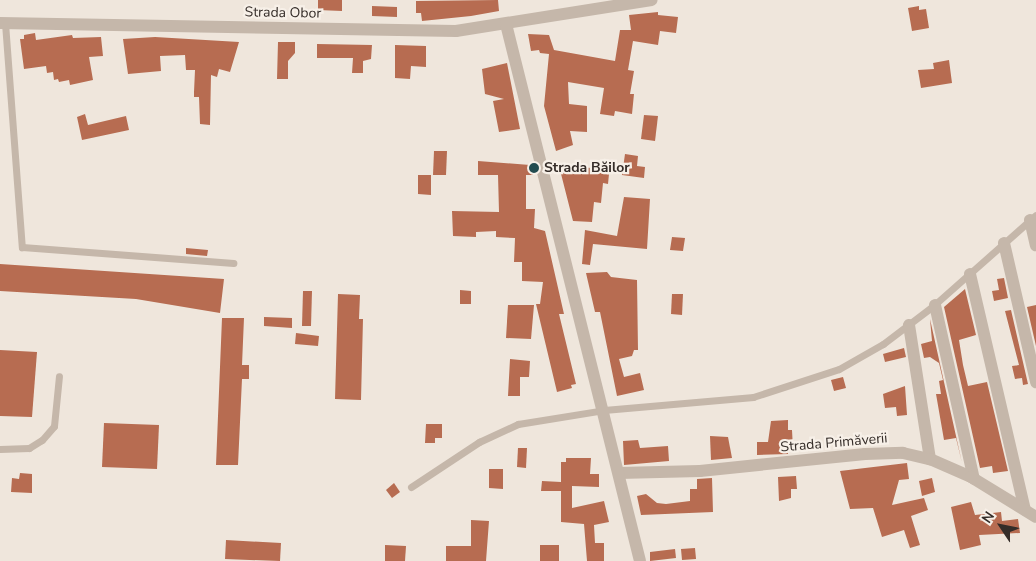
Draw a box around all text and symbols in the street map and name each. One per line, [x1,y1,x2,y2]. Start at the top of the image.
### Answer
street label: Strada Obor [244,4,322,22]
place label: Strada Băilor [544,160,630,176]
marker: Strada Băilor [528,162,540,174]
street label: Strada Primăverii [780,430,888,456]
north arrow [976,501,1026,551]
text: N [977,508,999,527]

